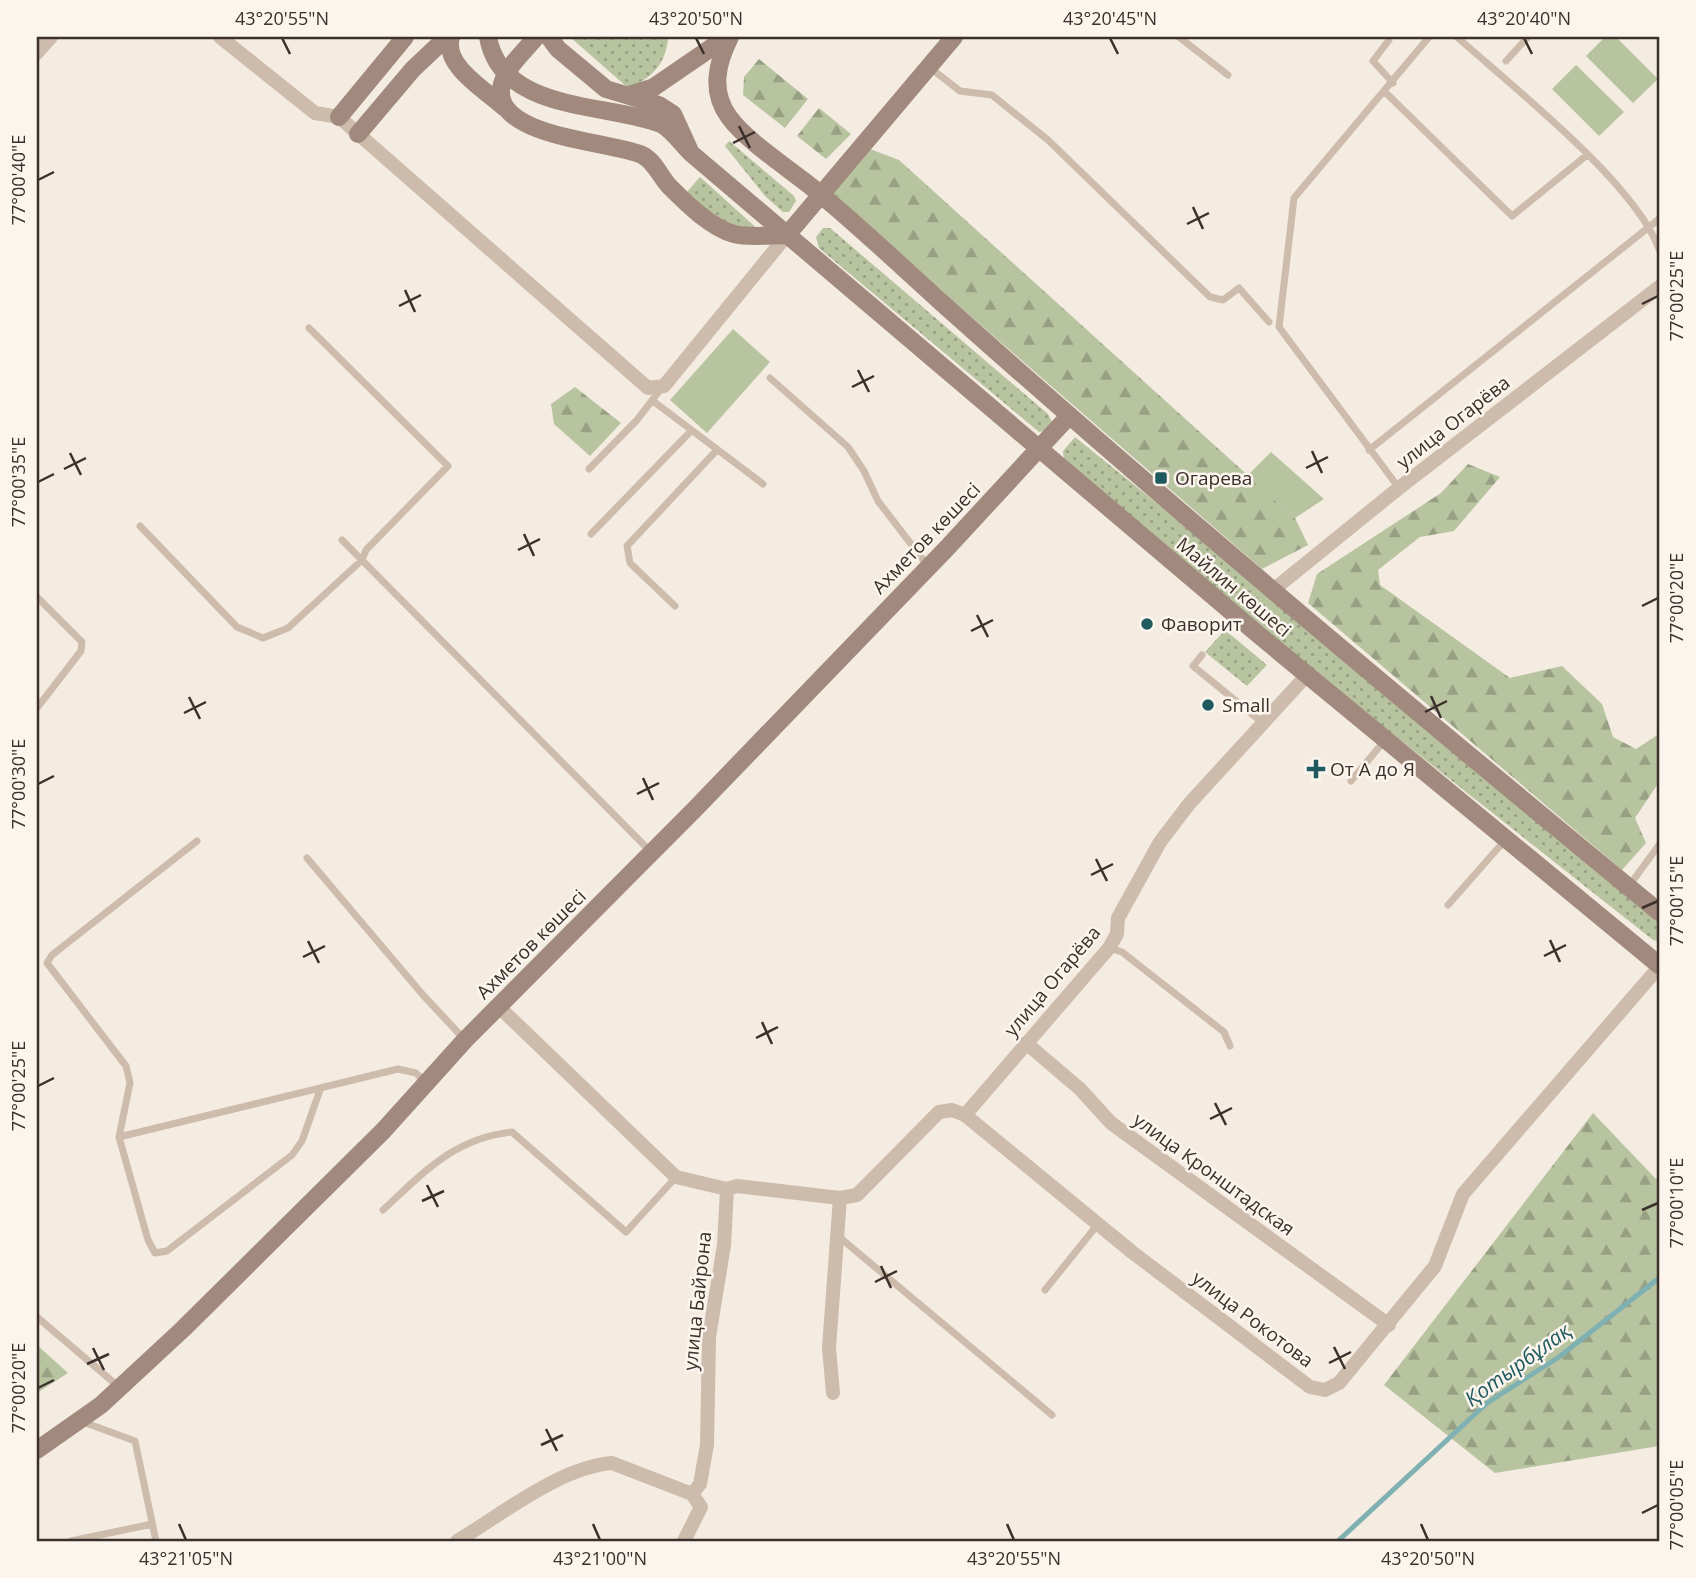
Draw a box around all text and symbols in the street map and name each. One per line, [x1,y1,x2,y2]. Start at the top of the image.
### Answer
text: 43°20'55"N [235,6,329,30]
text: 43°20'50"N [649,6,743,30]
text: 43°20'45"N [1063,6,1157,30]
text: 43°20'40"N [1477,6,1571,30]
text: 77°00'40"E [6,135,30,225]
text: 77°00'25"E [1664,251,1688,341]
street label: улица Огарёва [1391,370,1515,474]
text: 77°00'35"E [6,437,30,527]
place label: Огарева [1175,465,1252,491]
marker: Огарева [1153,470,1169,486]
street label: Ахметов көшесі [866,477,986,599]
street label: Майлин көшесі [1171,531,1297,643]
text: 77°00'20"E [1664,553,1688,643]
place label: Фаворит [1161,611,1242,637]
marker: Фаворит [1139,616,1155,632]
place label: Small [1222,692,1270,718]
marker: Small [1200,697,1216,713]
text: 77°00'30"E [6,739,30,829]
place label: От А до Я [1330,756,1415,782]
marker: От А до Я [1308,761,1324,777]
text: 77°00'15"E [1664,856,1688,946]
street label: Ахметов көшесі [470,883,592,1005]
street label: улица Огарёва [998,920,1106,1042]
text: 77°00'25"E [6,1041,30,1131]
street label: улица Кронштадская [1128,1107,1300,1241]
text: 77°00'10"E [1664,1158,1688,1248]
street label: улица Байрона [677,1230,717,1372]
street label: улица Рокотова [1187,1265,1319,1373]
water label: Қотырбұлақ [1459,1316,1576,1412]
text: 77°00'20"E [6,1343,30,1433]
text: 77°00'05"E [1664,1460,1688,1550]
text: 43°21'05"N [139,1546,233,1570]
text: 43°21'00"N [553,1546,647,1570]
text: 43°20'55"N [967,1546,1061,1570]
text: 43°20'50"N [1381,1546,1475,1570]

